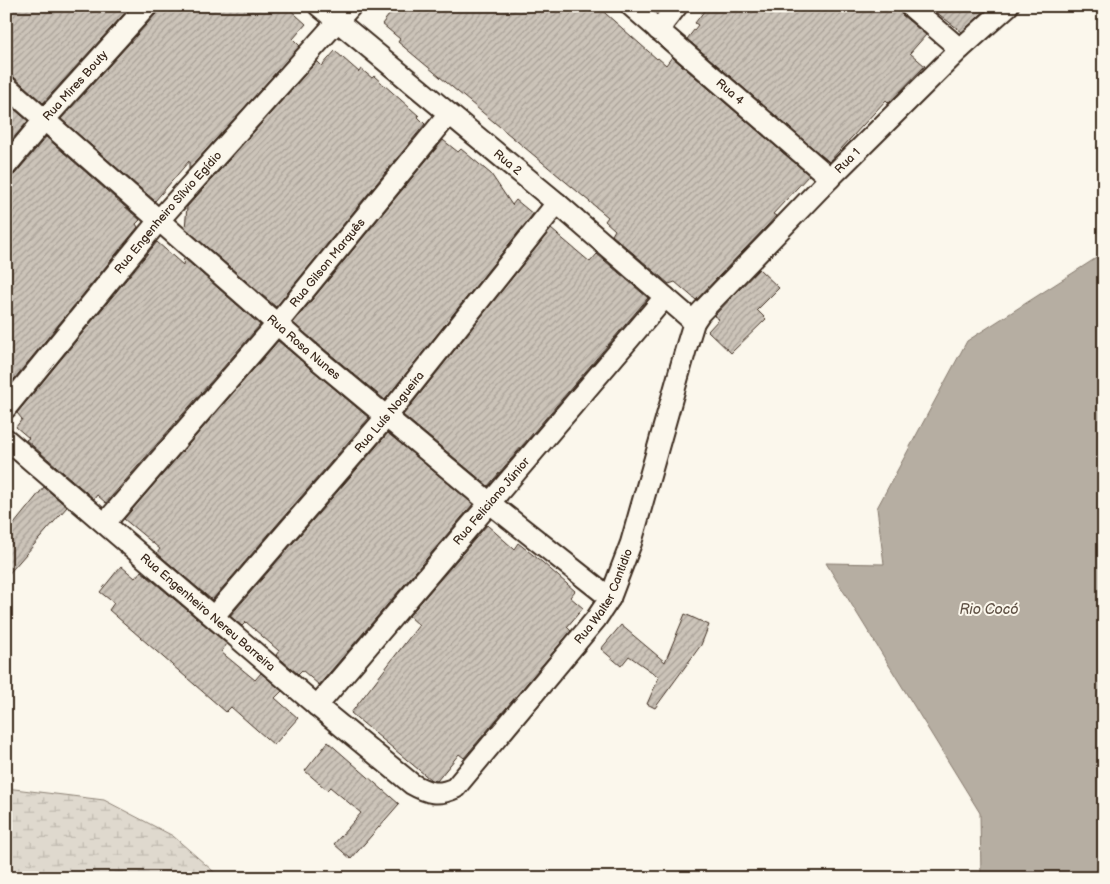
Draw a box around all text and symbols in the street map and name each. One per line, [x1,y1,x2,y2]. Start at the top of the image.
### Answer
street label: Rua Mires Bouty [40,47,111,124]
street label: Rua 4 [713,75,748,108]
street label: Rua 1 [831,145,863,177]
street label: Rua 2 [490,146,525,178]
street label: Rua Engenheiro Sílvio Egídio [111,148,225,277]
street label: Rua Gilson Marquês [286,215,368,310]
street label: Rua Rosa Nunes [264,311,344,383]
street label: Rua Luís Nogueira [351,368,427,456]
street label: Rua Feliciano Júnior [450,454,533,548]
street label: Rua Walter Cantidio [571,546,636,647]
street label: Rua Engenheiro Nereu Barreira [137,550,279,675]
water label: Rio Cocó [960,601,1018,618]

